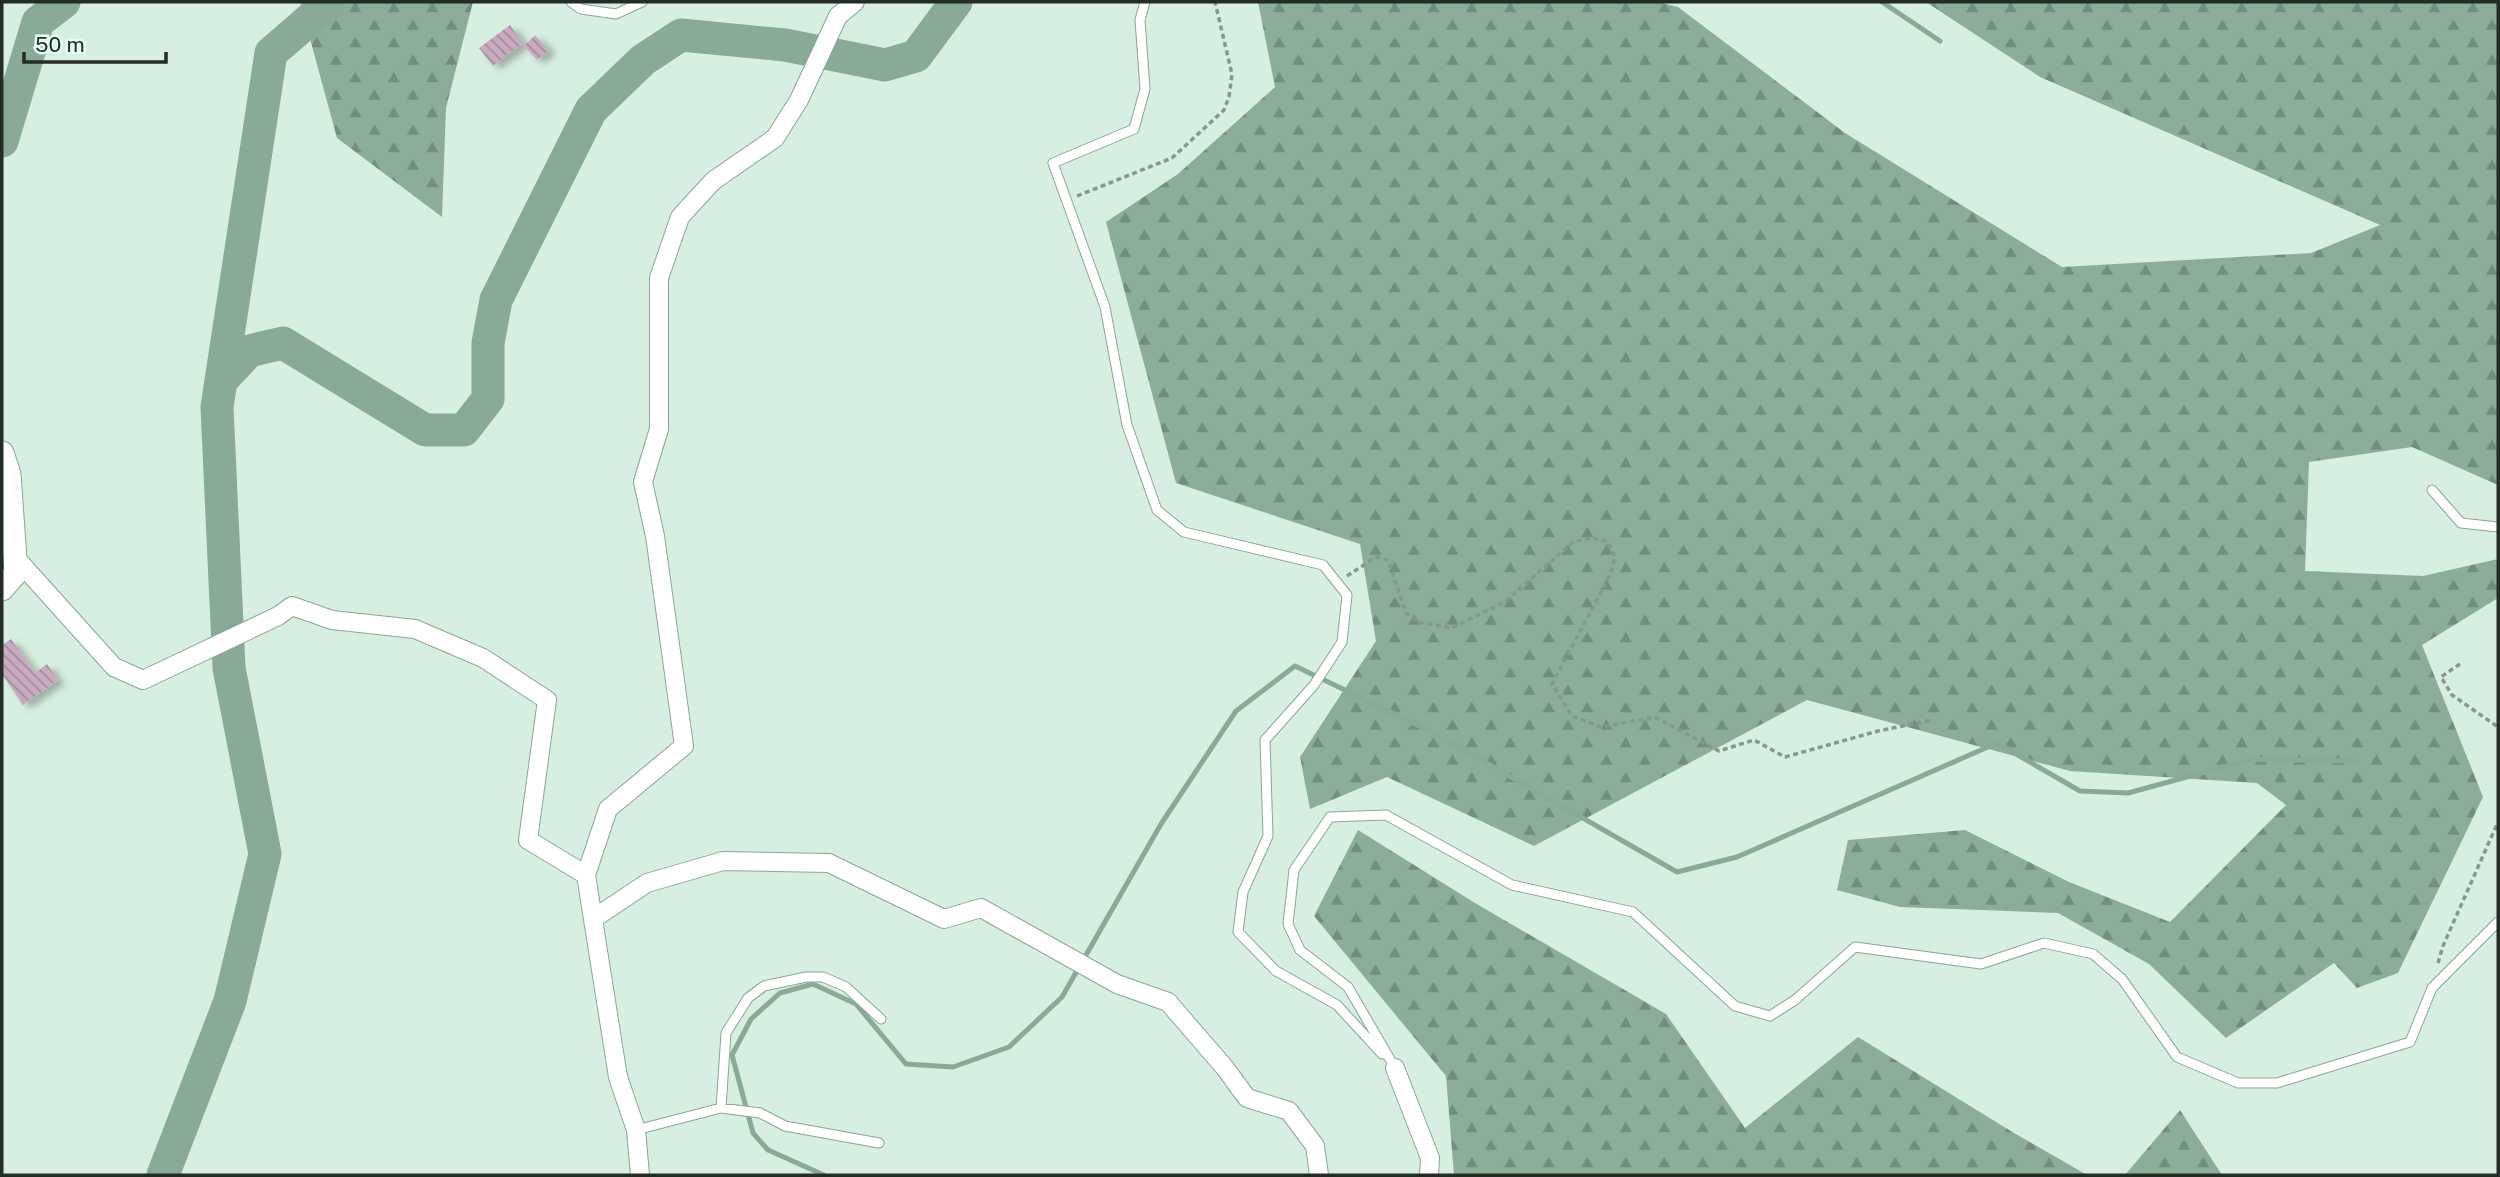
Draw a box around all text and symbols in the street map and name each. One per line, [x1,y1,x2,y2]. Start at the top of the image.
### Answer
scale bar [24,21,166,65]
text: 50 m [35,32,85,57]

